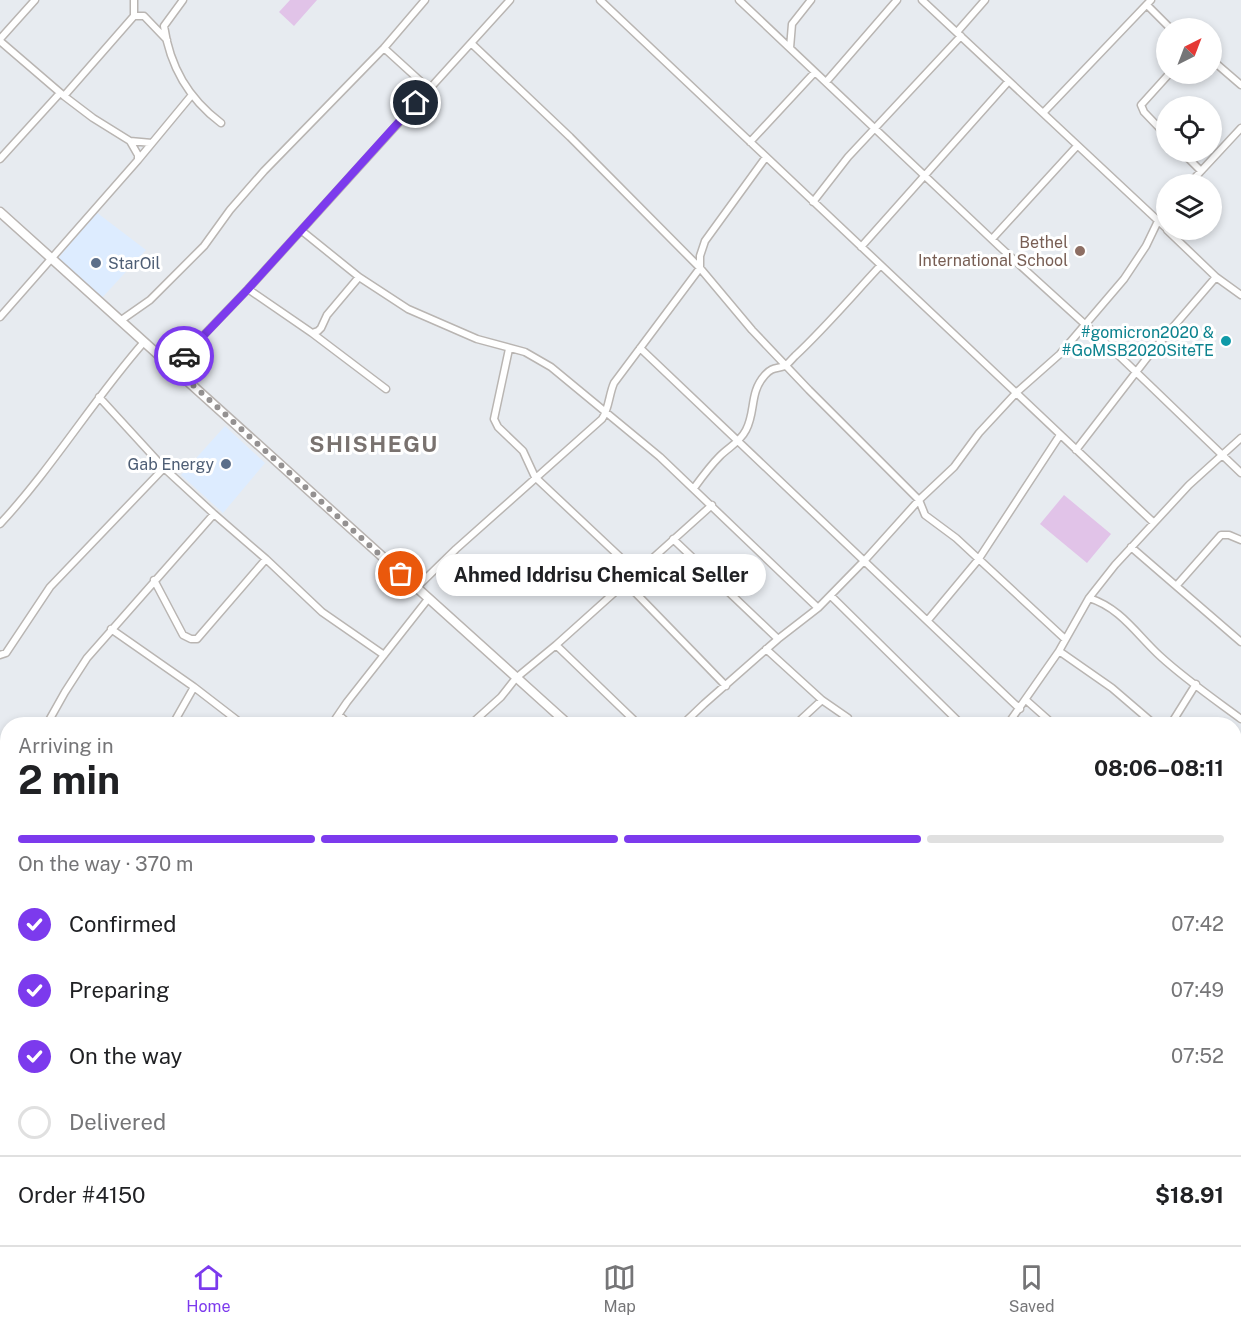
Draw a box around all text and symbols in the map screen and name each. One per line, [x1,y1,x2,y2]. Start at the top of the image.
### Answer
north arrow [1156,18,1222,84]
map controls [1156,18,1222,240]
pin [390,77,441,128]
icon: home [399,86,432,119]
button: locate [1156,96,1222,162]
button: layers [1156,174,1222,240]
place label: Bethel International School [918,233,1068,270]
marker: Bethel International School [1073,244,1087,258]
place label: StarOil [108,254,160,273]
marker: StarOil [89,256,103,270]
place label: #gomicron2020 & #GoMSB2020SiteTE [1062,323,1214,360]
courier [154,326,214,386]
marker: #gomicron2020 & #GoMSB2020SiteTE [1219,334,1233,348]
icon: car [168,340,201,373]
district label: SHISHEGU [309,431,439,457]
place label: Gab Energy [128,455,214,474]
marker: Gab Energy [219,457,233,471]
pin [375,548,426,599]
callout: Ahmed Iddrisu Chemical Seller [437,553,767,595]
icon: bag [384,557,417,590]
text: Ahmed Iddrisu Chemical Seller [454,563,748,587]
text: Arriving in [18,734,113,758]
text: 08:06–08:11 [1094,755,1224,781]
text: 2 min [18,757,120,803]
text: On the way · 370 m [18,852,193,876]
icon: check [18,908,51,941]
text: Confirmed [69,911,176,937]
text: 07:42 [1171,912,1224,936]
icon: check [18,974,51,1007]
text: Preparing [69,977,170,1003]
text: 07:49 [1171,978,1224,1002]
icon: check [18,1040,51,1073]
text: On the way [69,1043,182,1069]
text: 07:52 [1171,1044,1224,1068]
text: Delivered [69,1109,166,1135]
text: Order #4150 [18,1182,146,1208]
text: $18.91 [1155,1182,1224,1208]
tab: Home [186,1261,230,1316]
tab: Map [603,1261,636,1316]
tab: Saved [1009,1261,1055,1316]

